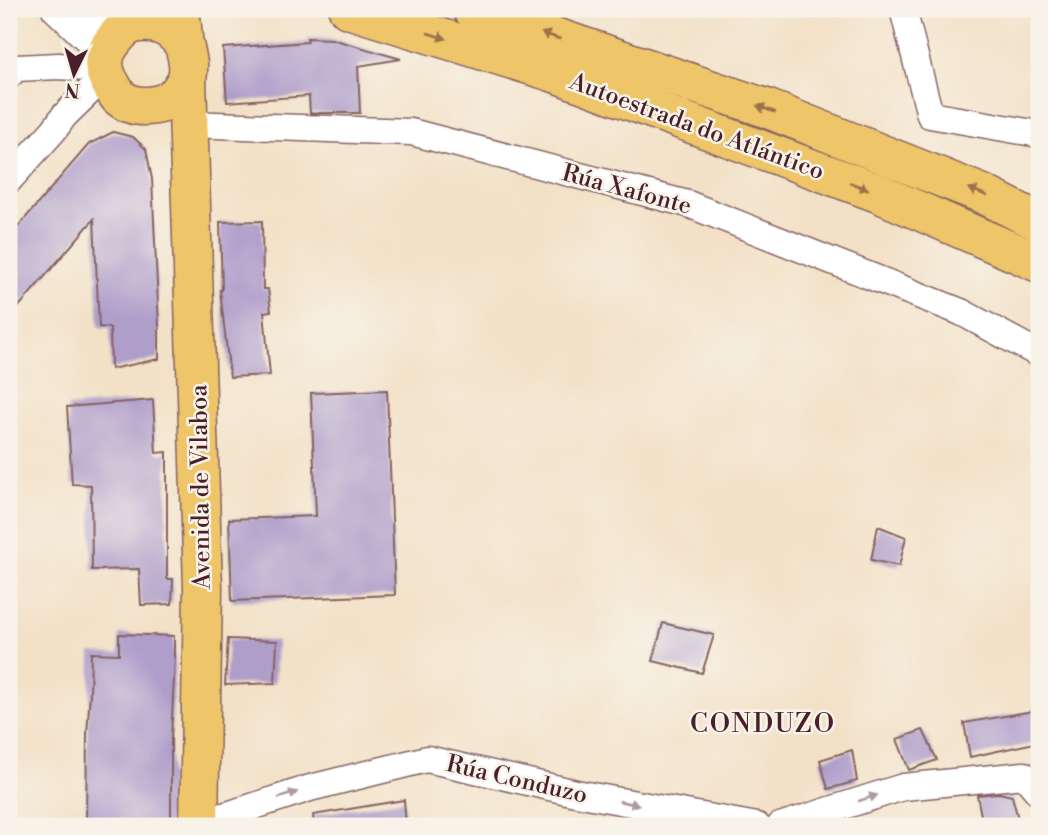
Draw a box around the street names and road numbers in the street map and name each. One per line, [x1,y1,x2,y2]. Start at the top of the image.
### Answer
street label: Autoestrada do Atlántico [564,67,828,187]
street label: Rúa Xafonte [559,158,695,222]
street label: Avenida de Vilaboa [184,383,218,591]
street label: Rúa Conduzo [443,749,590,811]

